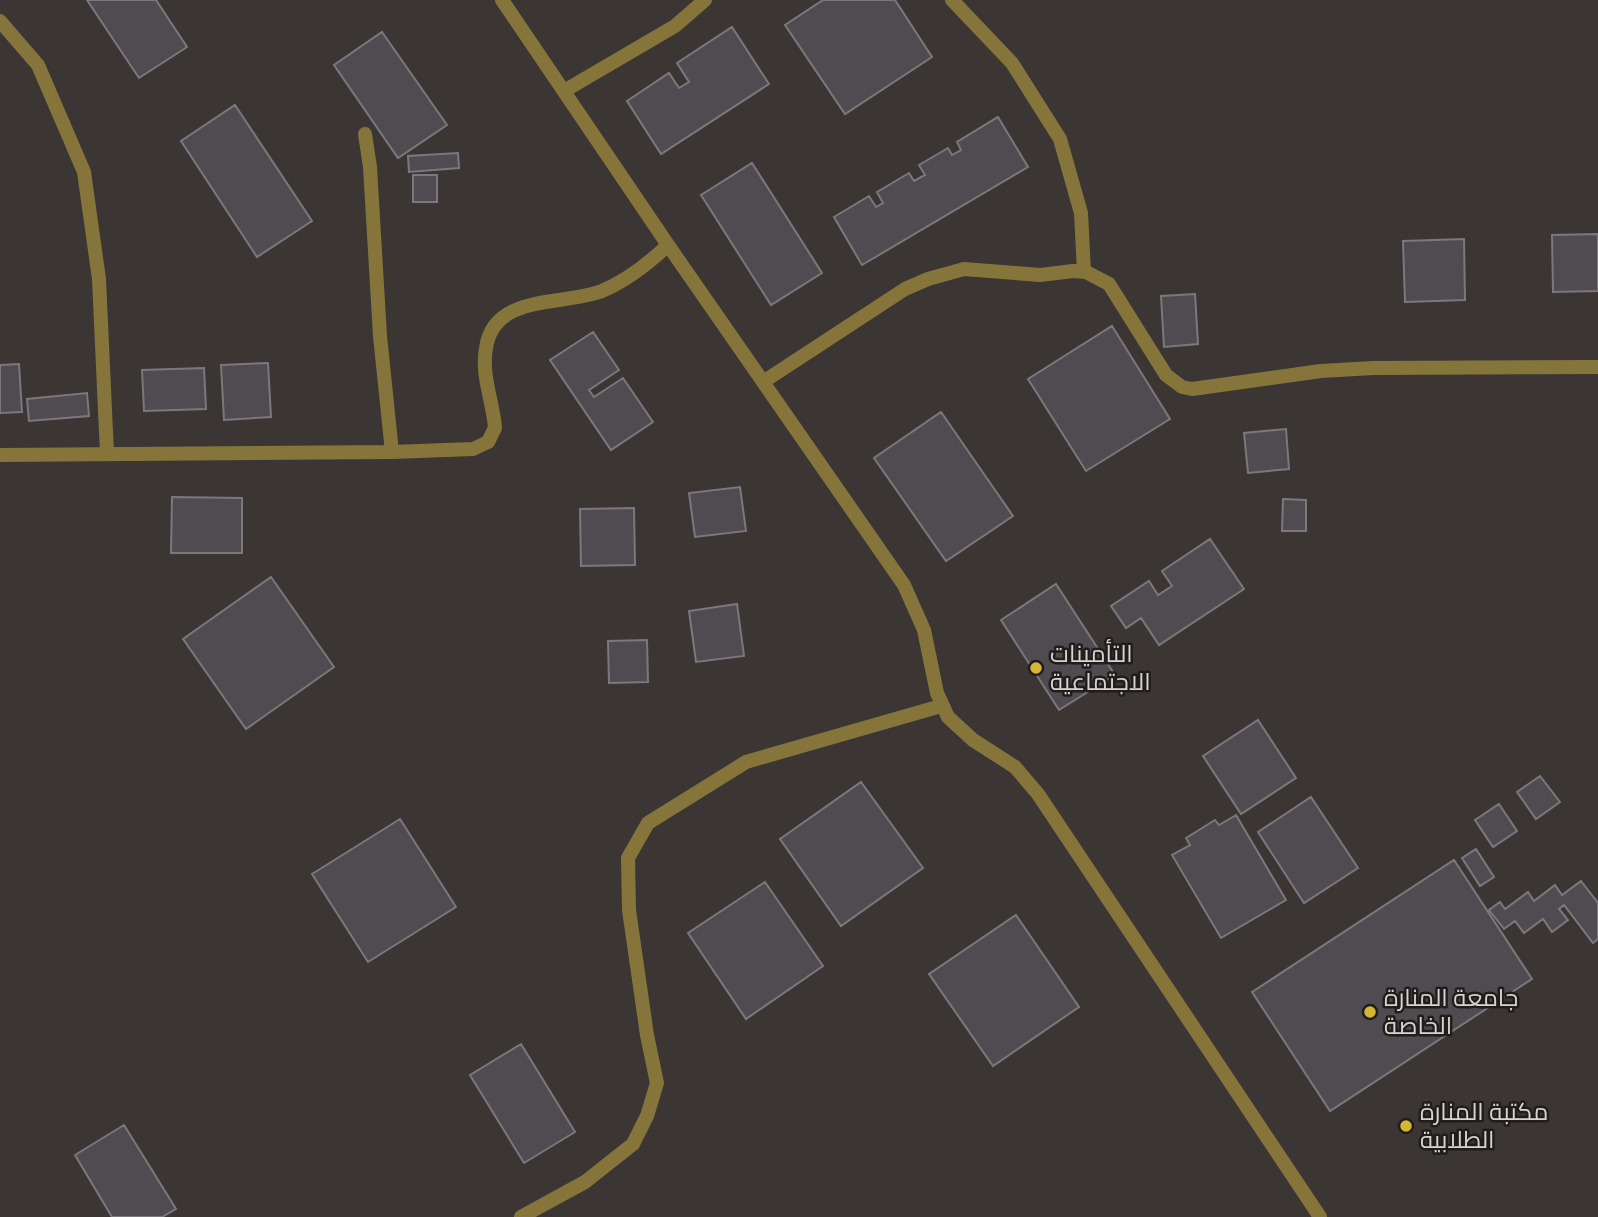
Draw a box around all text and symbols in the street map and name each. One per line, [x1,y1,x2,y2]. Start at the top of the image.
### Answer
place label: التأمينات الاجتماعية [1050,637,1151,697]
marker: التأمينات الاجتماعية [1028,660,1044,676]
place label: جامعة المنارة الخاصة [1384,981,1518,1041]
marker: جامعة المنارة الخاصة [1362,1004,1378,1020]
place label: مكتبة المنارة الطلابية [1420,1095,1548,1155]
marker: مكتبة المنارة الطلابية [1398,1118,1414,1134]

